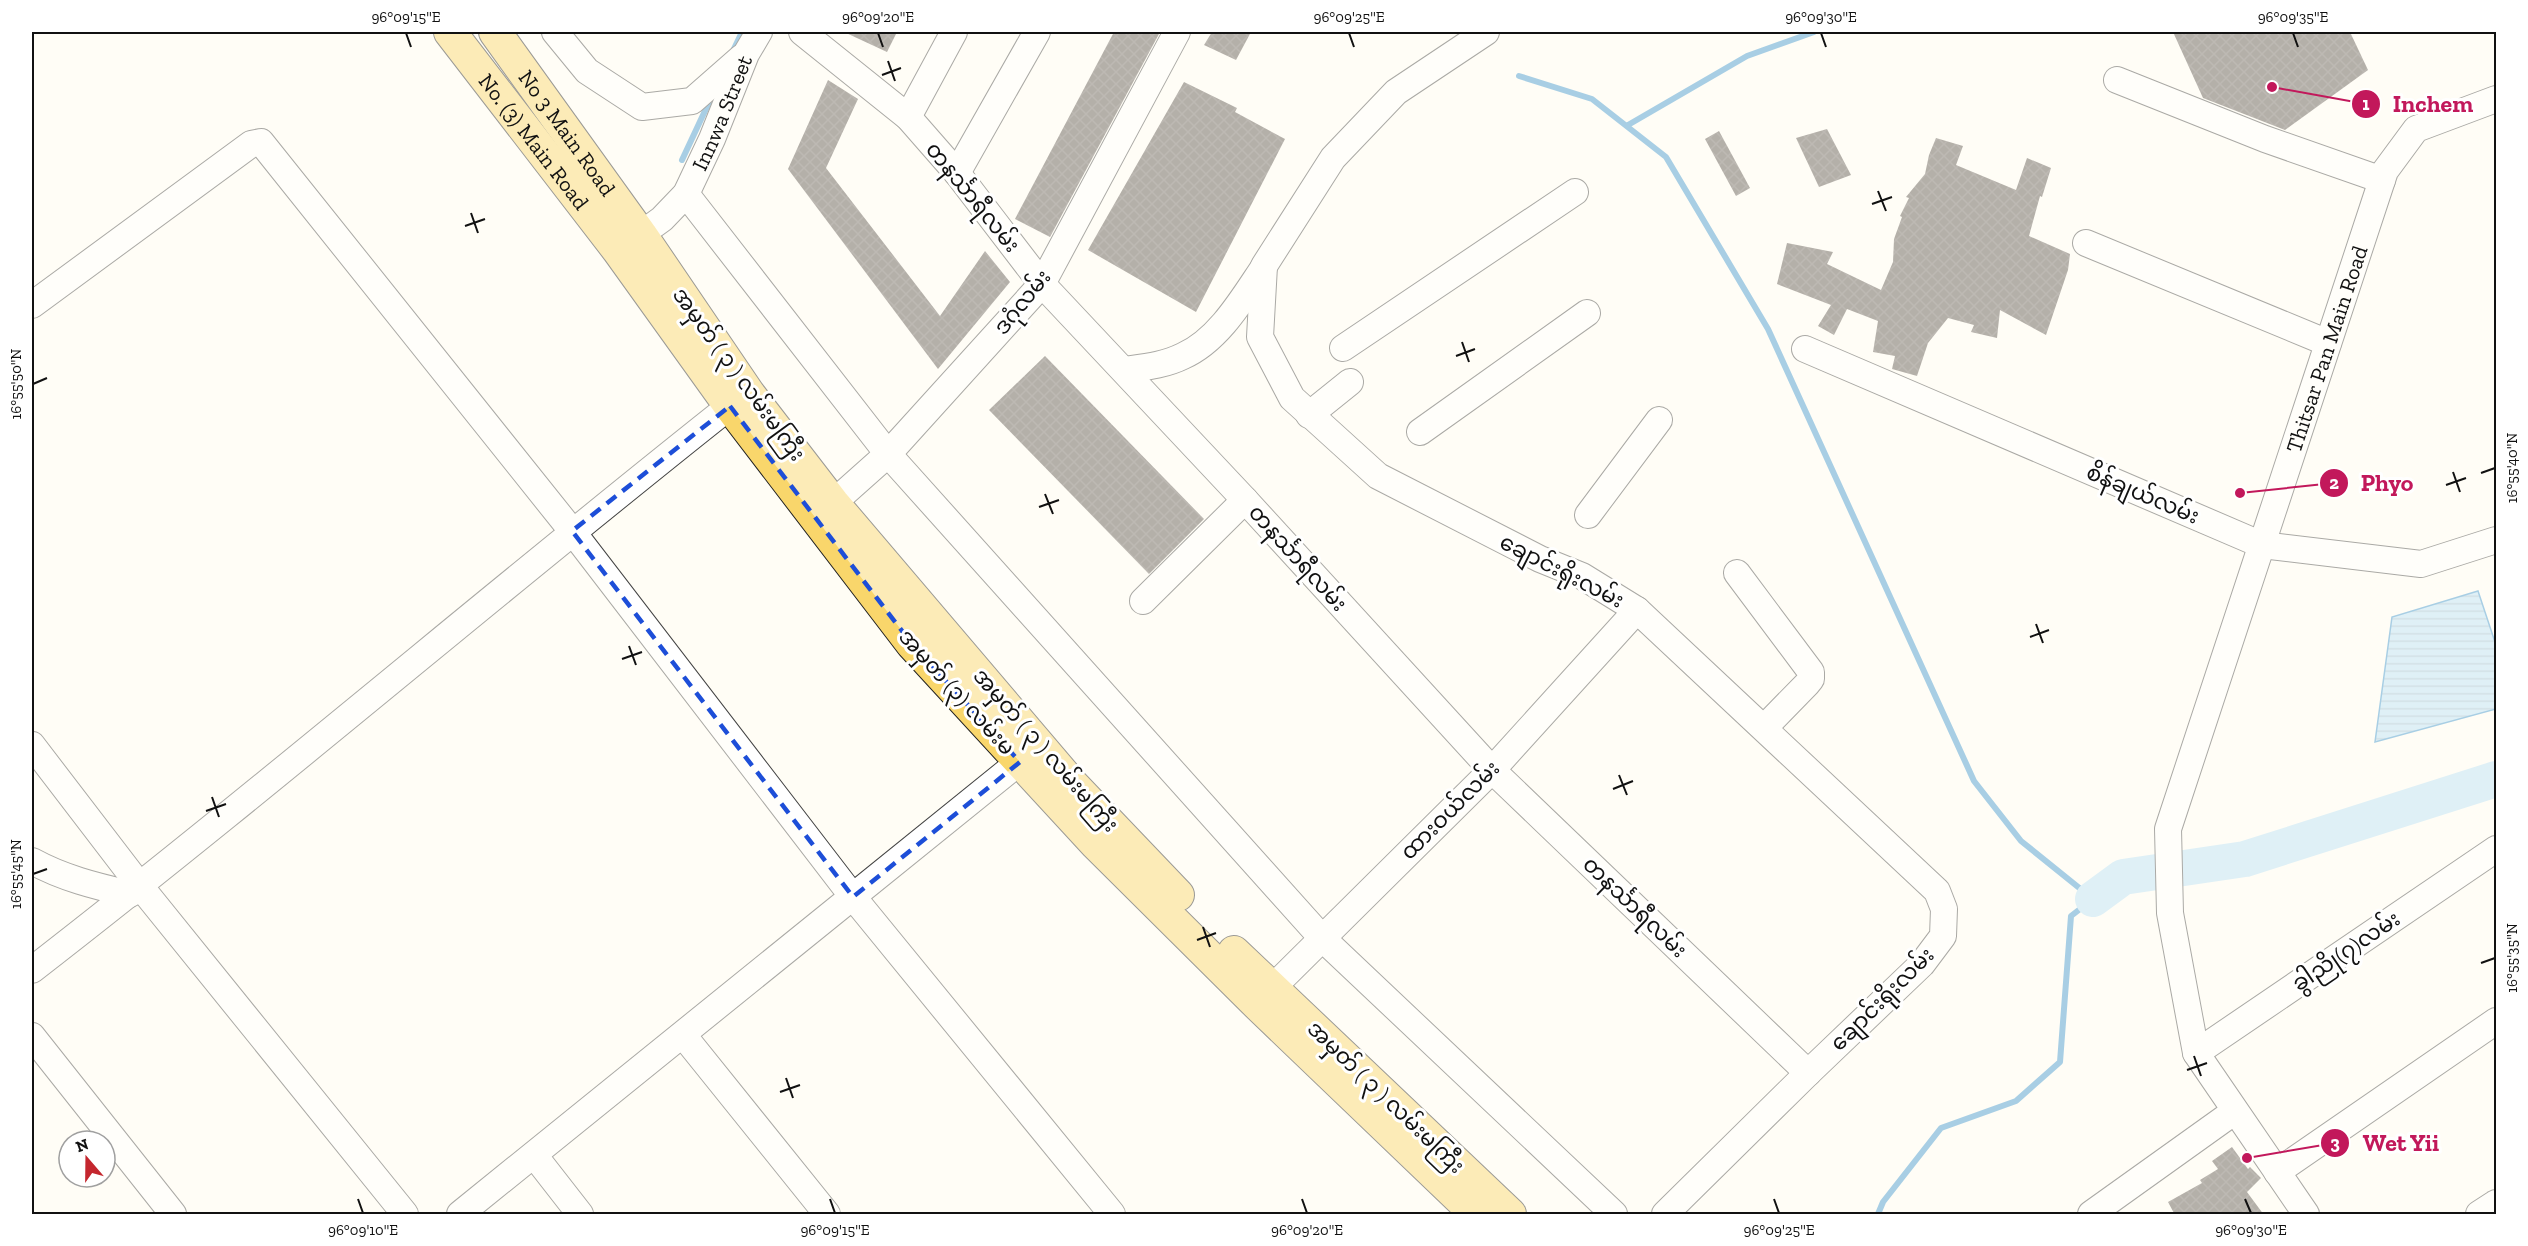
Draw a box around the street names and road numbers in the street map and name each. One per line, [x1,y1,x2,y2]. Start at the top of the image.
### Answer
street label: Innwa Street [686,50,758,175]
street label: No 3 Main Road [513,64,622,201]
street label: No. (3) Main Road [473,68,595,215]
street label: တနင်္သာရီလမ်း [917,135,1027,260]
street label: Thitsar Pan Main Road [2280,242,2373,456]
street label: ဒဂုံလမ်း [986,263,1060,343]
street label: အမှတ် ( ၃ ) လမ်းမကြီး [664,281,813,469]
street label: စိန်ချယ်လမ်း [2081,456,2204,534]
street label: တနင်္သာရီလမ်း [1240,498,1355,620]
street label: ချောင်းရိုးလမ်း [1493,526,1630,618]
street label: အမှတ် (၃) လမ်းမ [890,622,1022,763]
street label: အမှတ် ( ၃ ) လမ်းမကြီး [964,661,1126,840]
street label: ထားဝယ်လမ်း [1393,753,1505,865]
street label: တနင်္သာရီလမ်း [1574,849,1694,966]
street label: ခွါညို(၇)လမ်း [2286,903,2407,1000]
street label: ချောင်းရိုးလမ်း [1823,940,1943,1060]
street label: အမှတ် ( ၃ ) လမ်းမကြီး [1299,1014,1472,1182]

